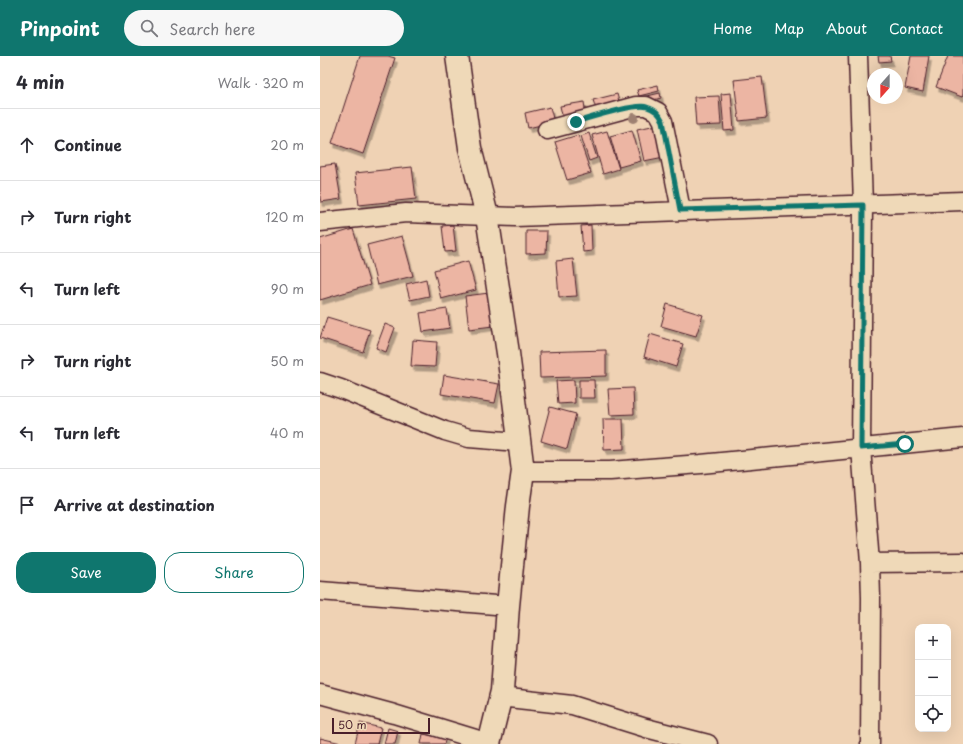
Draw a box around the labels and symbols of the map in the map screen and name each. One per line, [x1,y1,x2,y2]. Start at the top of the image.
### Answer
north arrow [867,68,903,104]
route end [567,113,585,131]
route start [896,435,914,453]
scale bar [332,716,430,735]

